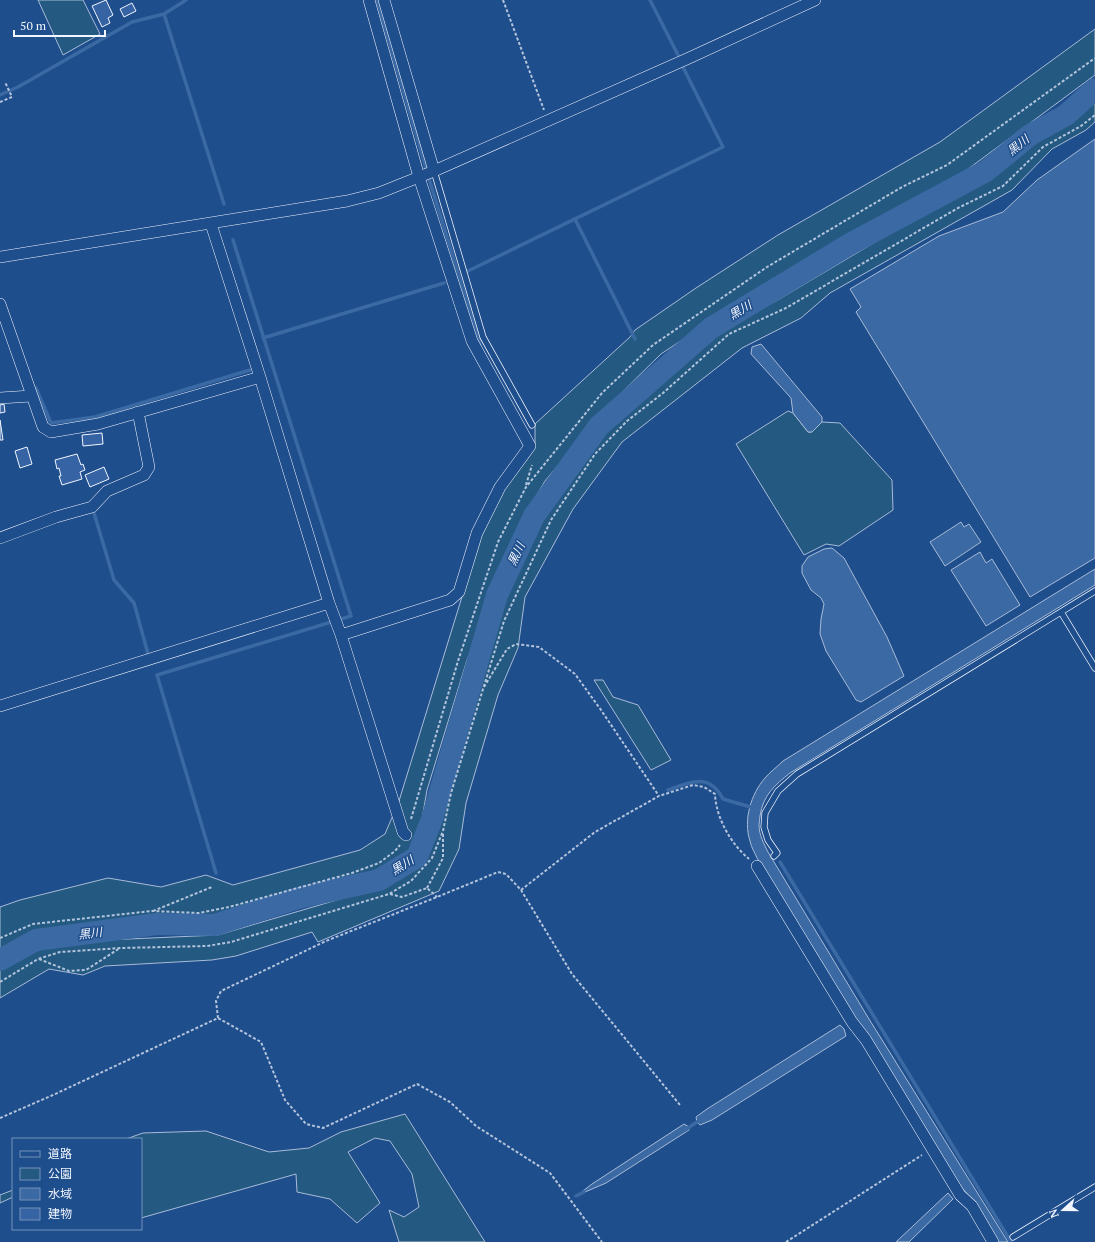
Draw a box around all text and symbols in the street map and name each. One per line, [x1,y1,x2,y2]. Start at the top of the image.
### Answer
scale bar [14,12,105,38]
text: 50 m [20,18,47,33]
water label: 黒川 [1004,130,1034,158]
water label: 黒川 [726,296,756,323]
water label: 黒川 [504,538,529,568]
water label: 黒川 [388,851,418,878]
water label: 黒川 [77,924,105,942]
legend [12,1138,142,1230]
text: 道路 [48,1146,72,1161]
text: 公園 [48,1166,72,1181]
text: 水域 [48,1186,72,1201]
north arrow [1043,1190,1083,1230]
text: 建物 [48,1206,72,1221]
text: N [1045,1207,1062,1220]

